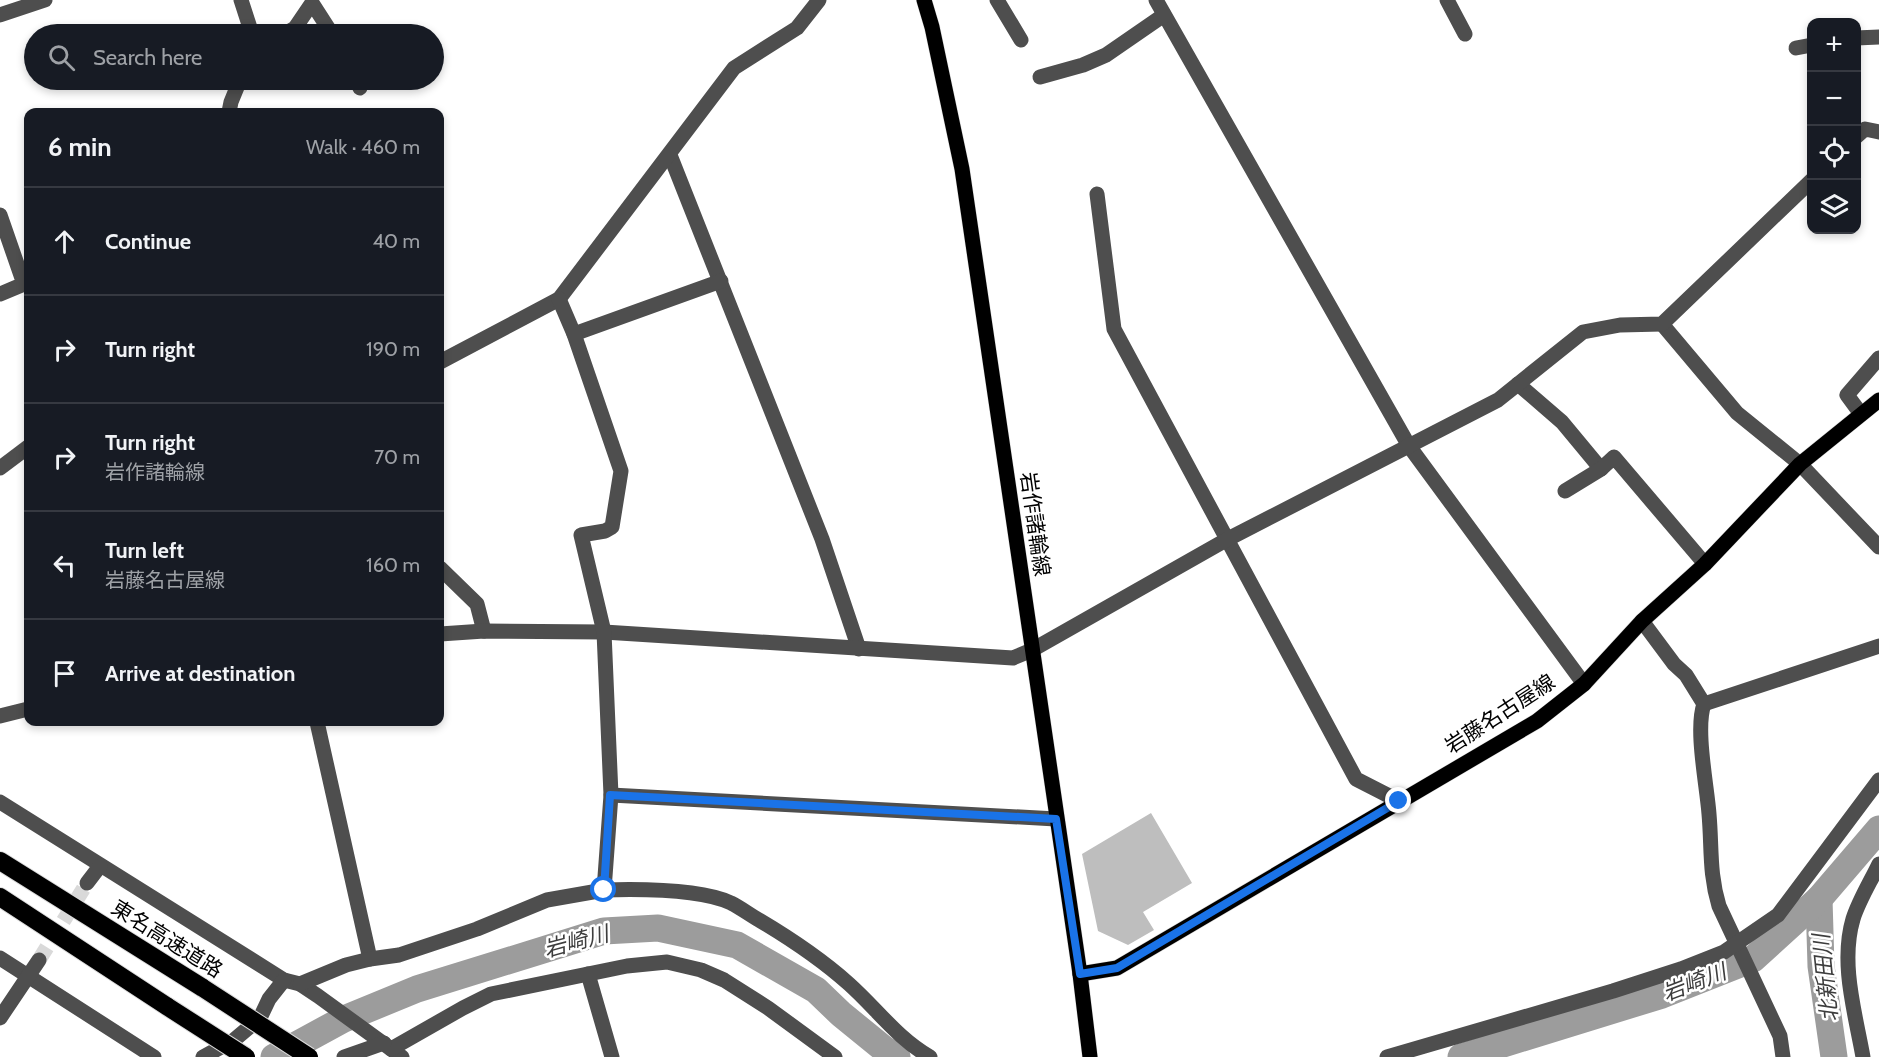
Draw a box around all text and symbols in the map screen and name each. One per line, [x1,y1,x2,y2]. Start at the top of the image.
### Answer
map controls [1807,18,1861,234]
button: + [1807,18,1861,72]
search box [24,24,444,90]
icon: search [45,41,78,74]
text: Search here [93,44,202,71]
button: − [1807,72,1861,126]
button: locate [1807,126,1861,180]
text: 6 min [48,131,112,163]
text: Walk · 460 m [306,135,420,159]
button: layers [1807,180,1861,234]
icon: ahead [48,225,81,258]
text: Continue [105,228,191,255]
text: 40 m [372,229,420,253]
icon: right [48,333,81,366]
text: Turn right [105,336,195,363]
text: 190 m [366,337,420,361]
text: Turn right [105,429,195,456]
icon: right [48,441,81,474]
text: 70 m [374,445,420,469]
text: 岩作諸輪線 [105,460,205,484]
street label: 岩作諸輪線 [1016,470,1055,578]
text: Turn left [105,537,184,564]
icon: left [48,549,81,582]
text: 160 m [366,553,420,577]
text: 岩藤名古屋線 [105,568,225,592]
icon: arrive [48,657,81,690]
text: Arrive at destination [105,660,295,687]
street label: 岩藤名古屋線 [1440,669,1559,758]
route end [1385,787,1411,813]
route start [590,876,616,902]
street label: 東名高速道路 [107,895,227,983]
water label: 岩崎川 [541,919,613,963]
water label: 北新田川 [1807,931,1844,1023]
water label: 岩崎川 [1659,957,1732,1007]

